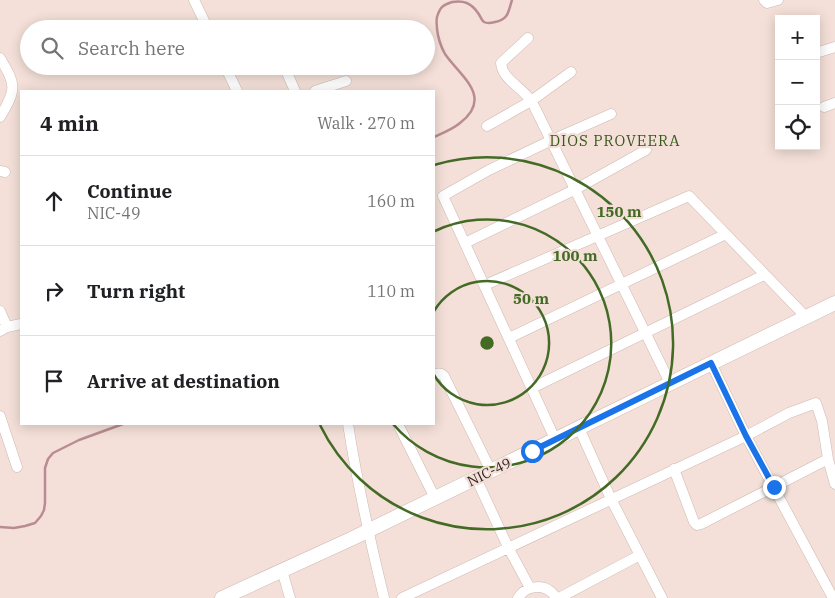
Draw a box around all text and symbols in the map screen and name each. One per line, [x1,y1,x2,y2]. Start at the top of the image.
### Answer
map controls [775,15,820,150]
button: + [775,15,820,60]
search box [20,20,435,75]
icon: search [38,34,66,62]
text: Search here [78,36,185,60]
button: − [775,60,820,105]
button: locate [775,105,820,150]
text: 4 min [40,109,99,137]
text: Walk · 270 m [317,113,415,133]
district label: DIOS PROVEERA [549,131,681,150]
text: Continue [87,179,172,203]
icon: ahead [40,187,68,215]
text: 160 m [367,191,415,211]
text: 150 m [596,202,642,221]
text: NIC-49 [87,203,141,223]
text: 100 m [552,246,598,265]
icon: right [40,277,68,305]
text: Turn right [87,279,185,303]
text: 110 m [367,281,415,301]
text: 50 m [513,289,549,308]
centre of rings [478,334,496,352]
icon: arrive [40,367,68,395]
text: Arrive at destination [87,369,280,393]
route start [521,440,544,463]
street label: NIC-49 [464,454,514,490]
route end [763,476,786,499]

